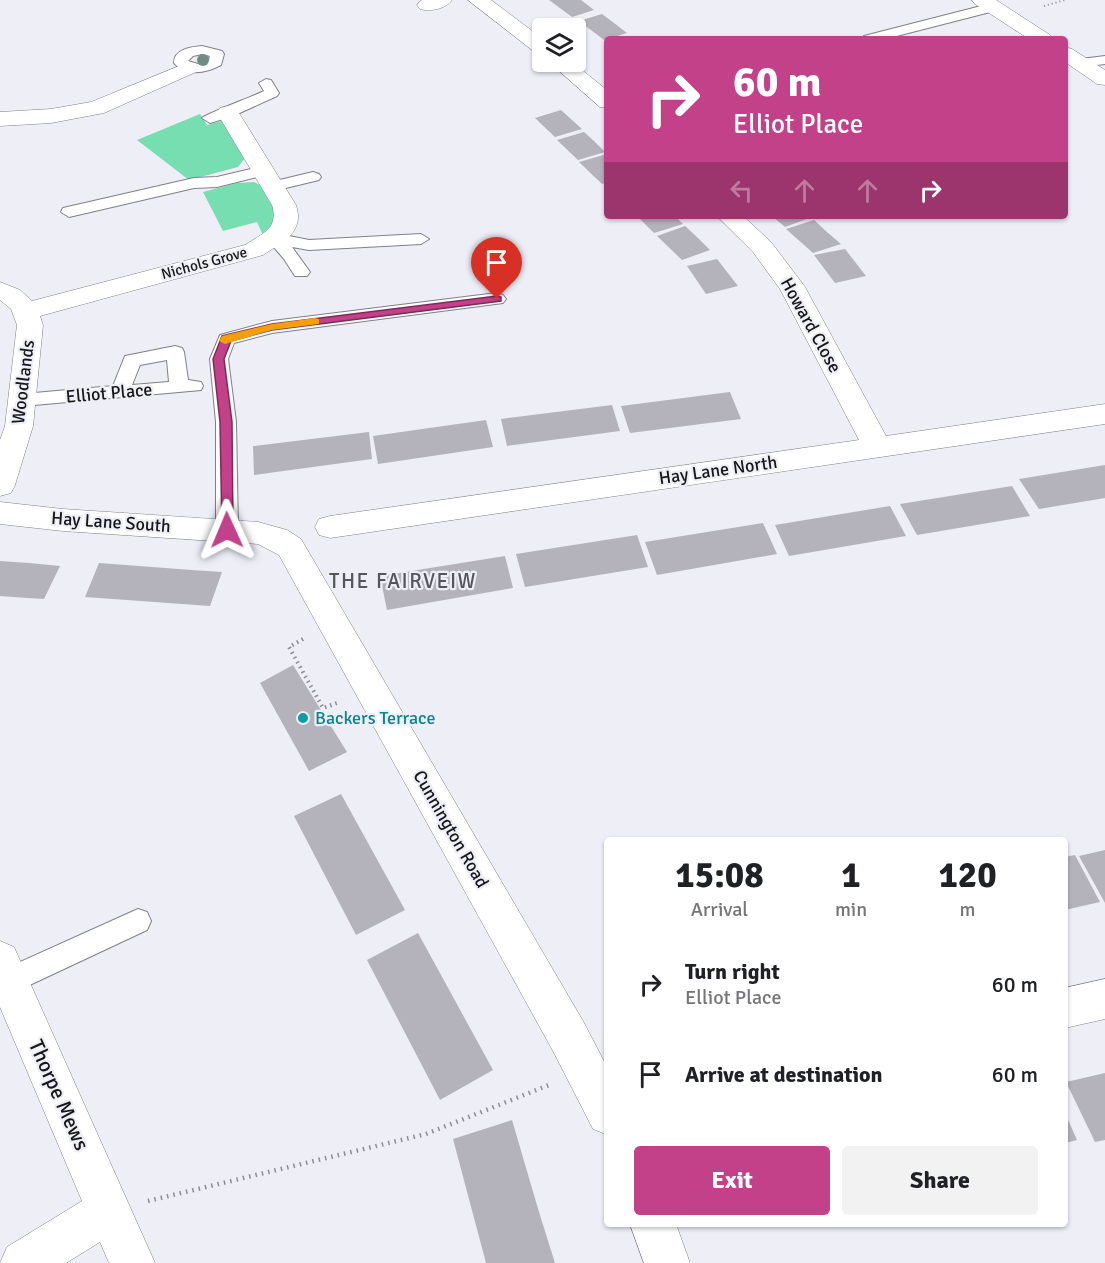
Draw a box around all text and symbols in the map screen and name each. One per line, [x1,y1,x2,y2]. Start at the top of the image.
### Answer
map controls [532,18,586,72]
button: layers [532,18,586,72]
text: 60 m [733,57,822,108]
icon: right [634,60,712,138]
text: Elliot Place [733,108,863,141]
icon: left [725,174,758,207]
icon: ahead [788,174,821,207]
icon: ahead [851,174,884,207]
icon: right [914,174,947,207]
pin [471,237,522,299]
street label: Nichols Grove [159,243,249,283]
icon: arrive [480,246,513,279]
street label: Howard Close [776,274,846,376]
street label: Woodlands [7,339,39,425]
street label: Elliot Place [65,378,153,408]
street label: Hay Lane North [657,451,779,489]
position arrow [195,498,259,562]
street label: Hay Lane South [50,507,172,537]
district label: THE FAIRVEIW [329,568,477,594]
place label: Backers Terrace [315,707,436,729]
marker: Backers Terrace [296,711,310,725]
street label: Cunnington Road [408,766,494,892]
text: 15:08 [675,853,764,898]
text: 1 [841,853,861,898]
text: 120 [938,853,997,898]
text: Arrival [691,897,748,922]
text: min [835,897,867,922]
text: m [960,897,976,922]
text: Turn right [685,958,780,985]
icon: right [634,968,667,1001]
text: 60 m [992,971,1038,998]
text: Elliot Place [685,985,781,1010]
street label: Thorpe Mews [23,1036,95,1154]
icon: arrive [634,1058,667,1091]
text: Arrive at destination [685,1061,882,1088]
text: 60 m [992,1061,1038,1088]
button: Exit [634,1146,830,1215]
button: Share [842,1146,1038,1215]

